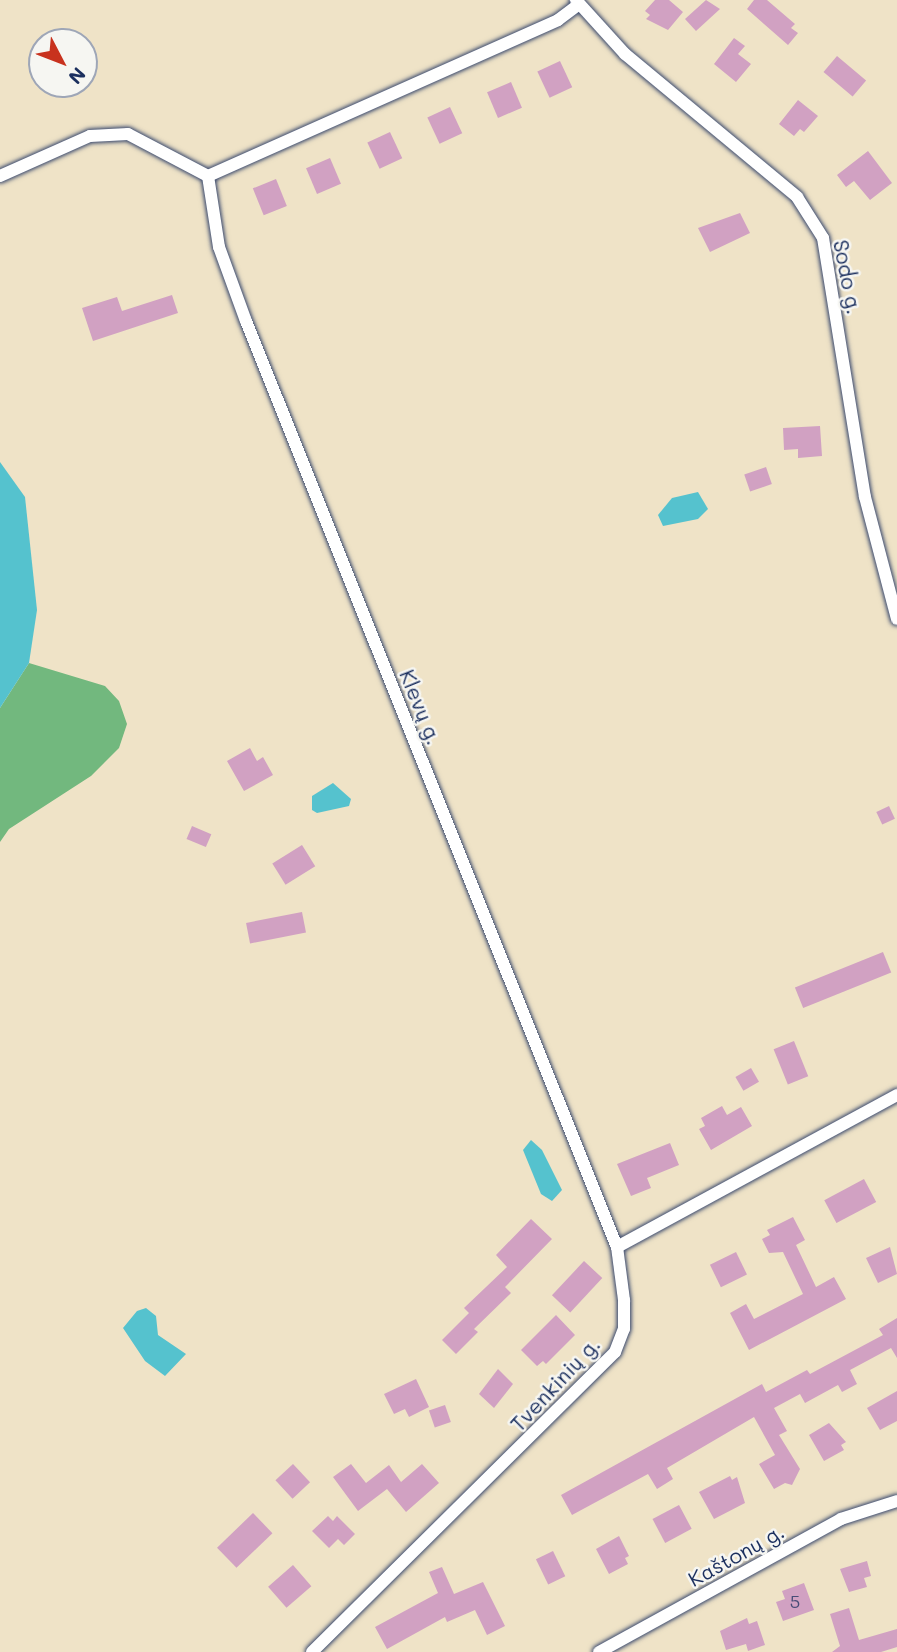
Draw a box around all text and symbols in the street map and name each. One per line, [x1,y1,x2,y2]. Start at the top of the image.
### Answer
north arrow [28,28,98,98]
text: N [63,62,92,90]
street label: Sodo g. [828,238,868,316]
street label: Klevų g. [395,666,447,748]
street label: Tvenkinių g. [505,1332,605,1436]
street label: Kaštonų g. [684,1518,788,1592]
house number: 5 [790,1590,800,1612]

